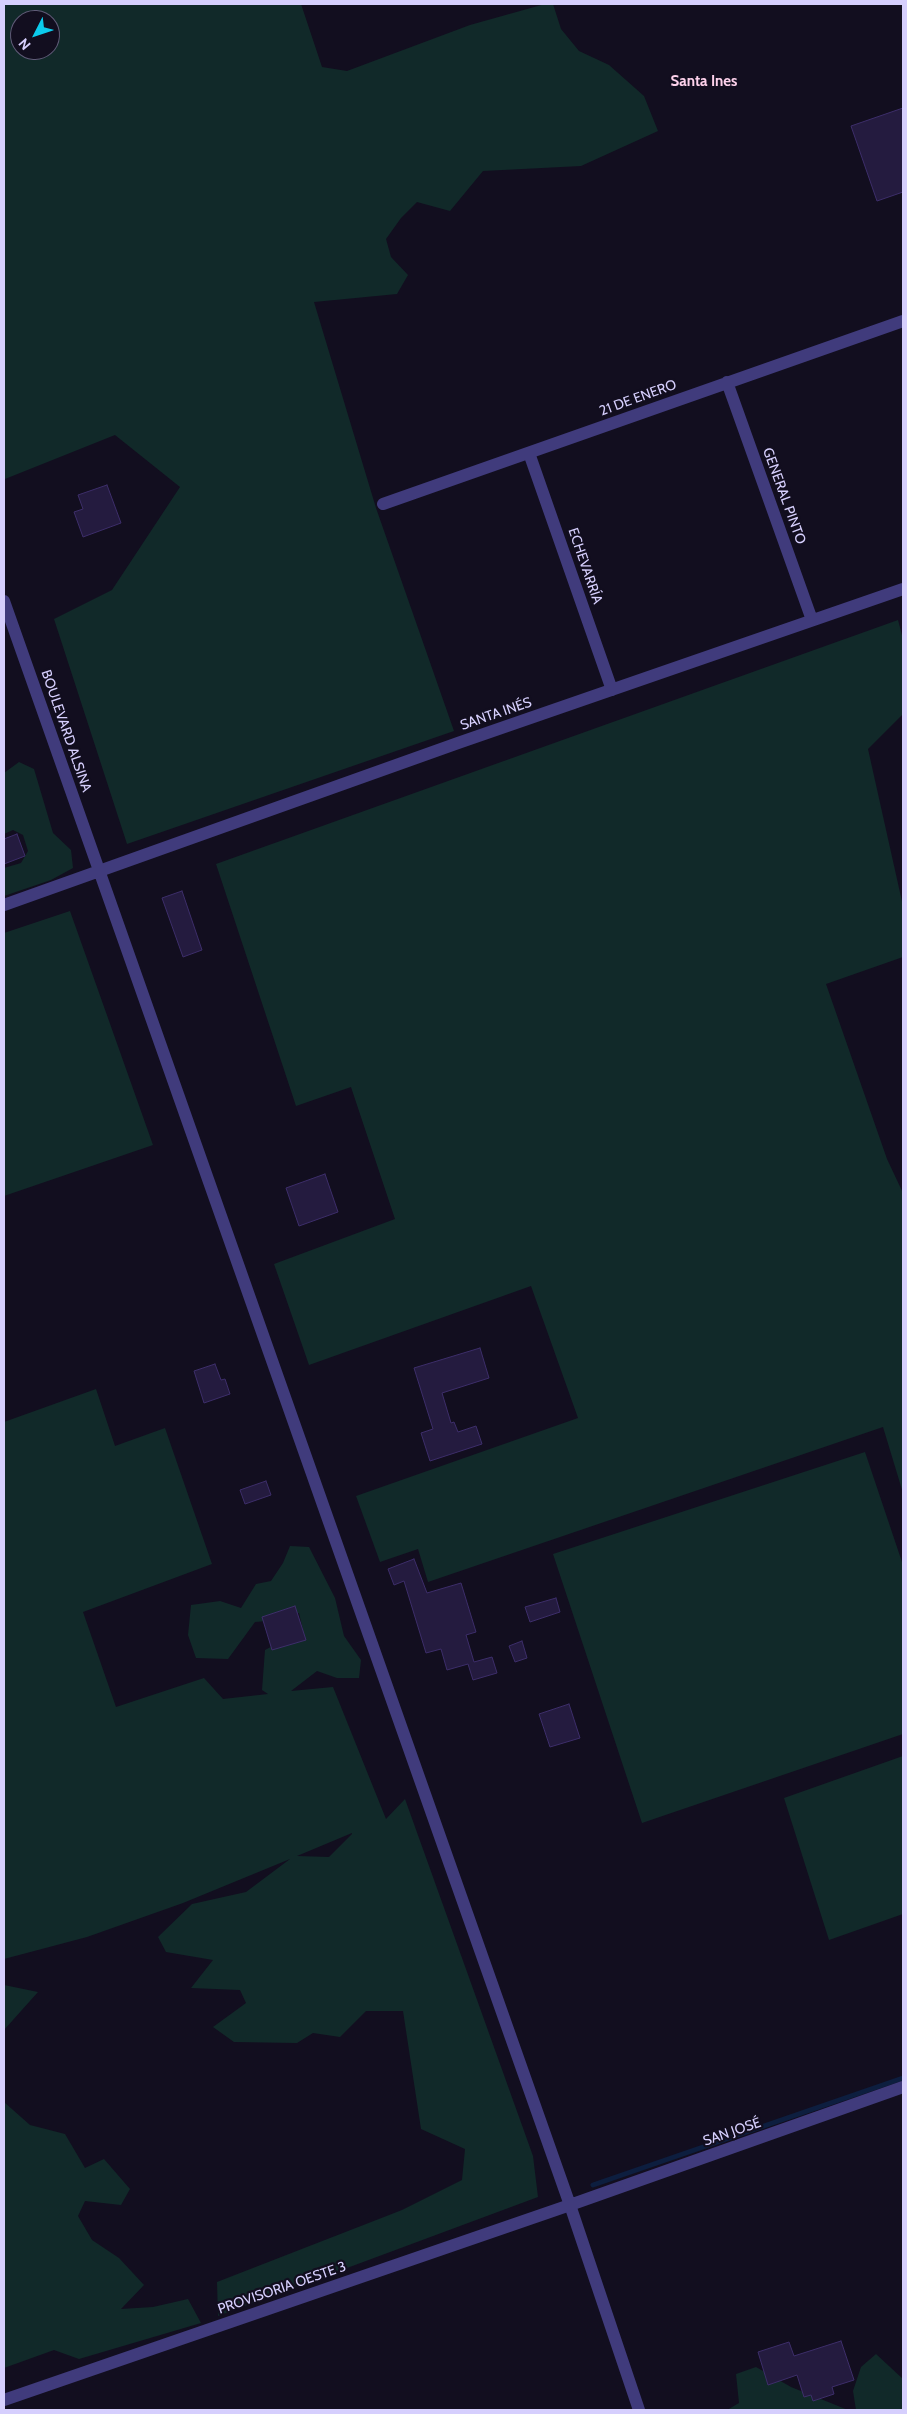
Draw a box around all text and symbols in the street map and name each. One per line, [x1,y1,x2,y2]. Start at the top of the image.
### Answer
north arrow [10,10,60,60]
text: N [14,35,34,54]
district label: Santa Ines [671,73,737,91]
street label: 21 DE ENERO [597,376,679,420]
street label: GENERAL PINTO [759,446,809,546]
street label: ECHEVARRÍA [564,526,606,606]
street label: BOULEVARD ALSINA [37,668,95,794]
street label: SANTA INÉS [458,694,534,734]
street label: SAN JOSÉ [701,2114,763,2150]
street label: PROVISORIA OESTE 3 [216,2258,348,2318]

